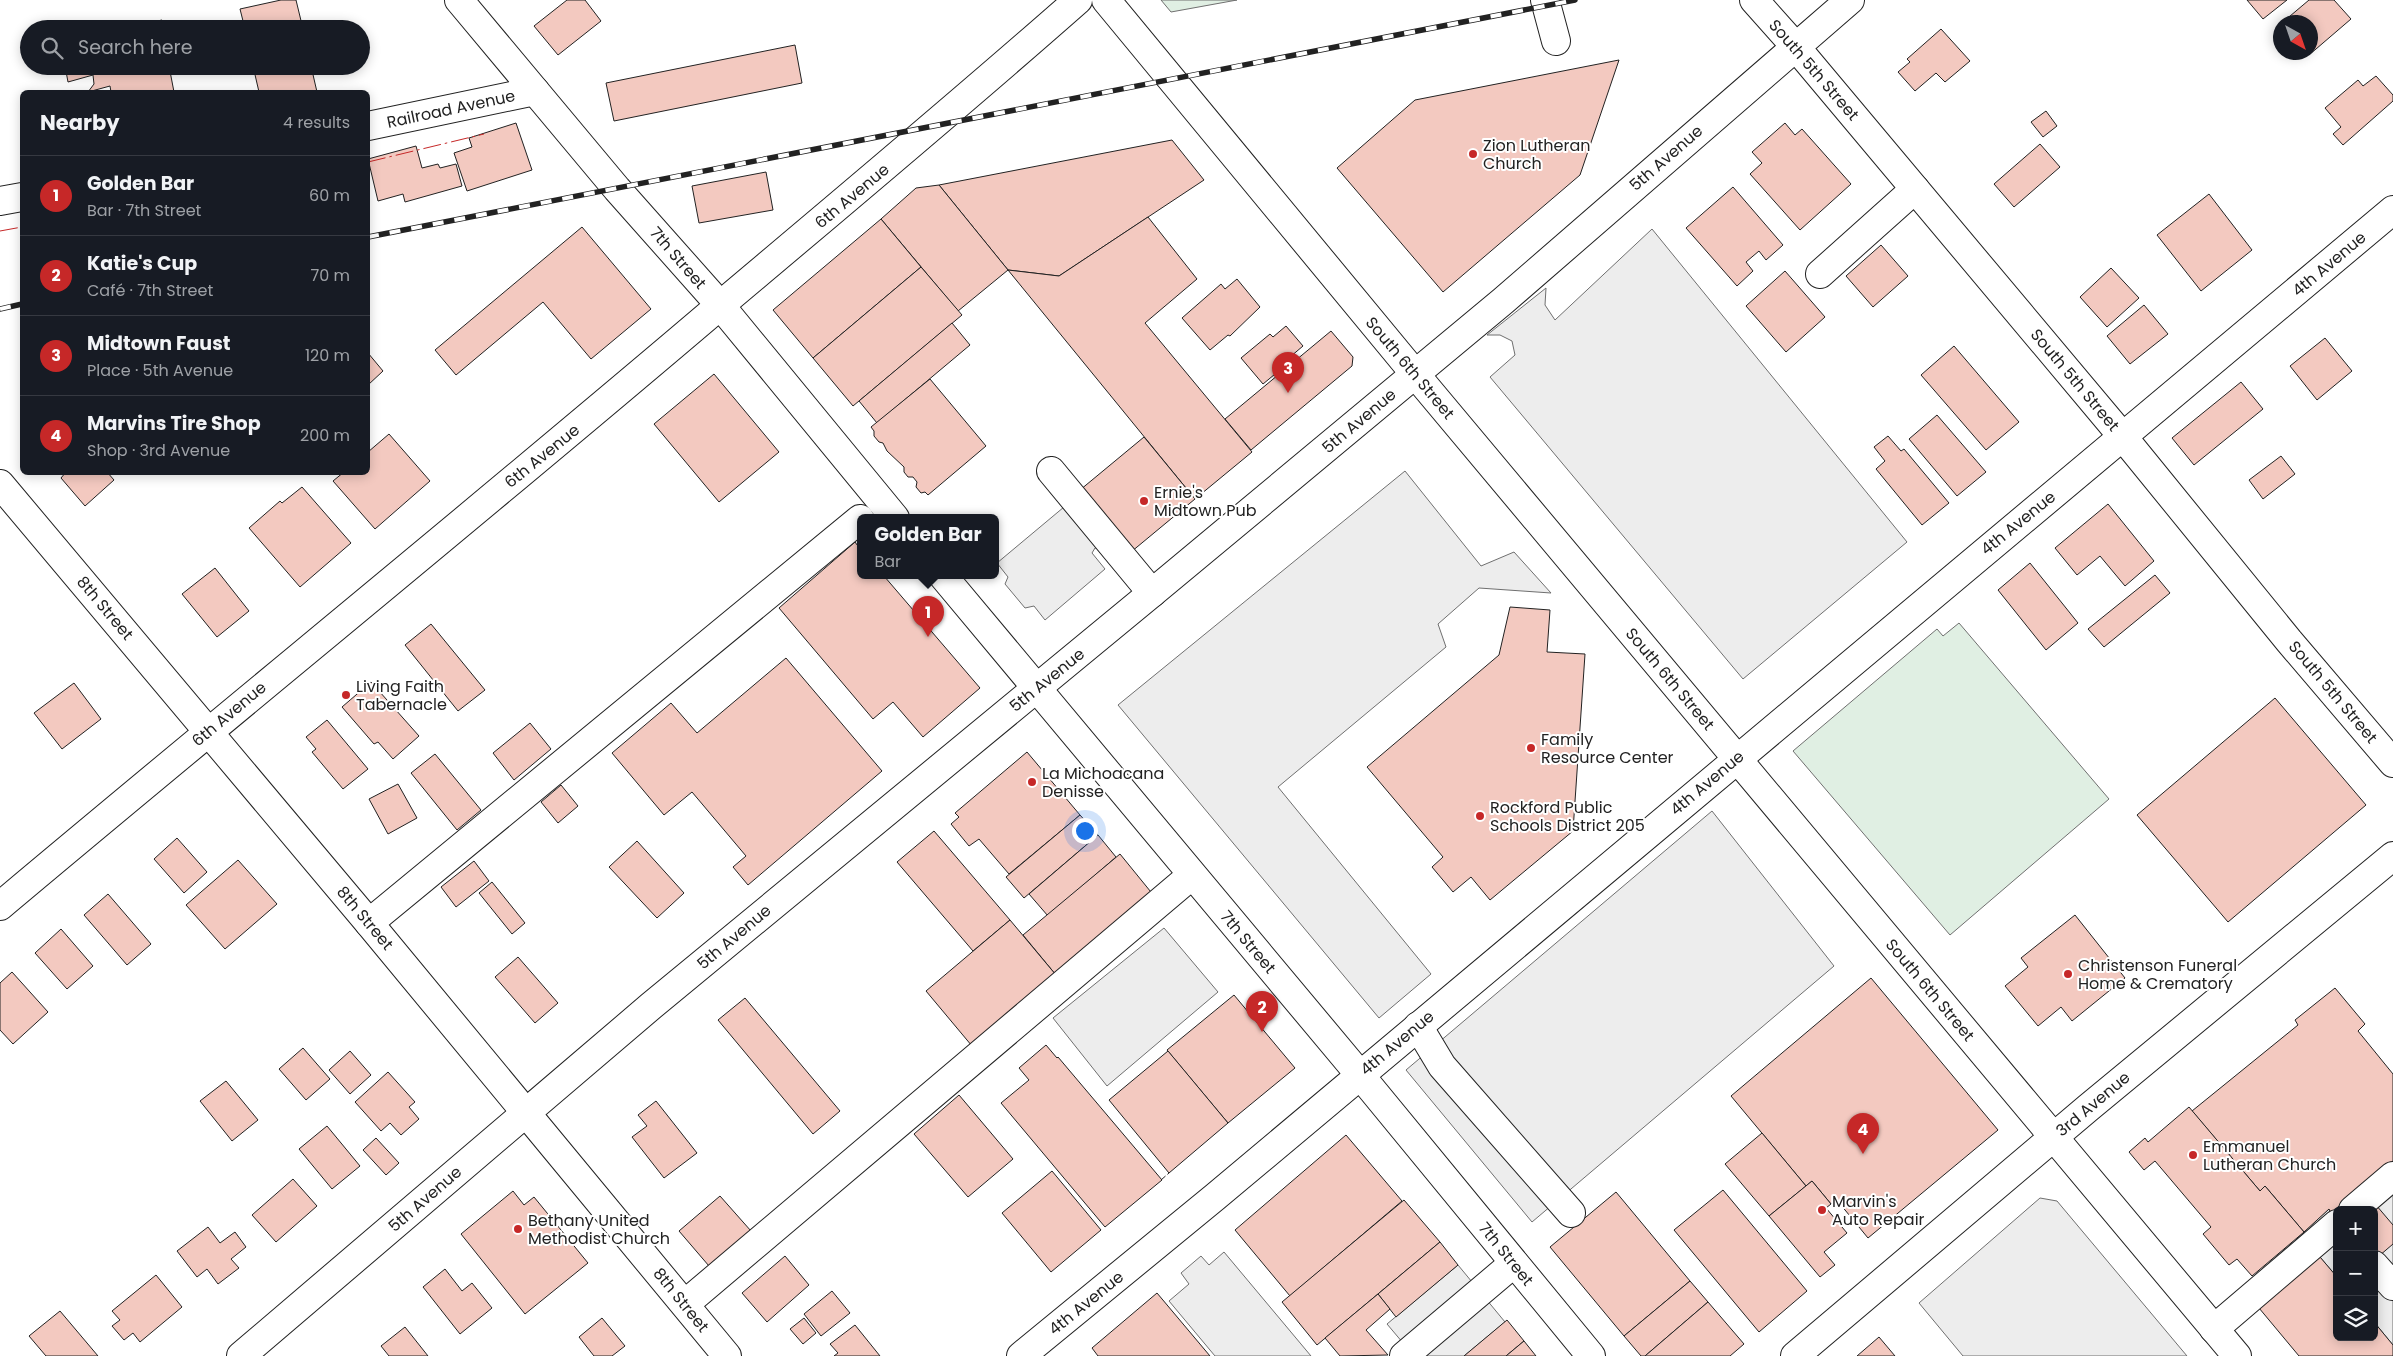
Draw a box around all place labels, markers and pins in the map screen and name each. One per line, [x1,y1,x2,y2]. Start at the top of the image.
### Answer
place label: Zion Lutheran Church [1483,134,1591,175]
marker: Zion Lutheran Church [1467,148,1479,160]
pin: 3 [1272,352,1304,393]
place label: Ernie's Midtown Pub [1154,481,1257,522]
marker: Ernie's Midtown Pub [1138,495,1150,507]
pin: 1 [912,596,944,637]
place label: Living Faith Tabernacle [356,675,447,716]
marker: Living Faith Tabernacle [340,689,352,701]
place label: Family Resource Center [1541,728,1674,769]
marker: Family Resource Center [1525,742,1537,754]
place label: La Michoacana Denisse [1042,762,1164,803]
marker: La Michoacana Denisse [1026,776,1038,788]
place label: Rockford Public Schools District 205 [1490,796,1645,837]
marker: Rockford Public Schools District 205 [1474,810,1486,822]
place label: Christenson Funeral Home & Crematory [2078,954,2237,995]
marker: Christenson Funeral Home & Crematory [2062,968,2074,980]
pin: 2 [1246,991,1278,1032]
pin: 4 [1847,1113,1879,1154]
place label: Emmanuel Lutheran Church [2203,1135,2336,1176]
marker: Emmanuel Lutheran Church [2187,1149,2199,1161]
place label: Marvin's Auto Repair [1832,1190,1925,1231]
marker: Marvin's Auto Repair [1816,1204,1828,1216]
place label: Bethany United Methodist Church [528,1209,670,1250]
marker: Bethany United Methodist Church [512,1223,524,1235]

